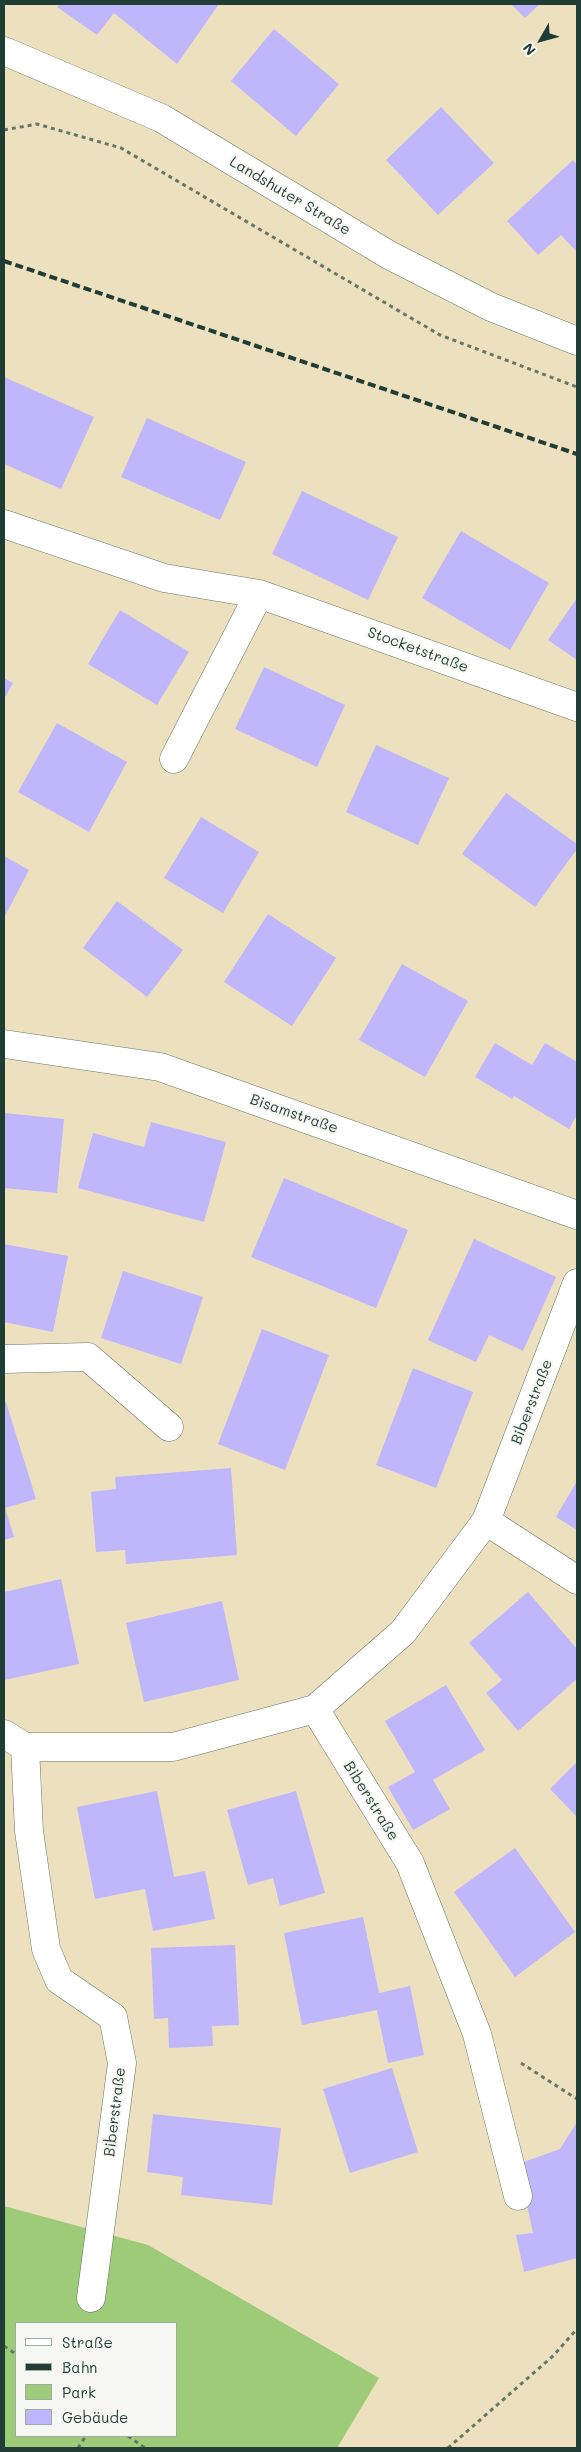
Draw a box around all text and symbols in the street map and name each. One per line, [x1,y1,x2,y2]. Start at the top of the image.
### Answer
north arrow [516,15,566,65]
text: N [518,40,540,60]
street label: Landshuter Straße [226,153,354,239]
street label: Stocketstraße [365,623,471,677]
street label: Bisamstraße [248,1091,340,1137]
street label: Biberstraße [508,1357,556,1447]
street label: Biberstraße [340,1758,402,1844]
street label: Biberstraße [101,2066,129,2158]
legend [15,2322,178,2437]
text: Straße [62,2332,113,2352]
text: Bahn [62,2357,97,2377]
text: Park [62,2382,96,2402]
text: Gebäude [62,2407,128,2427]

